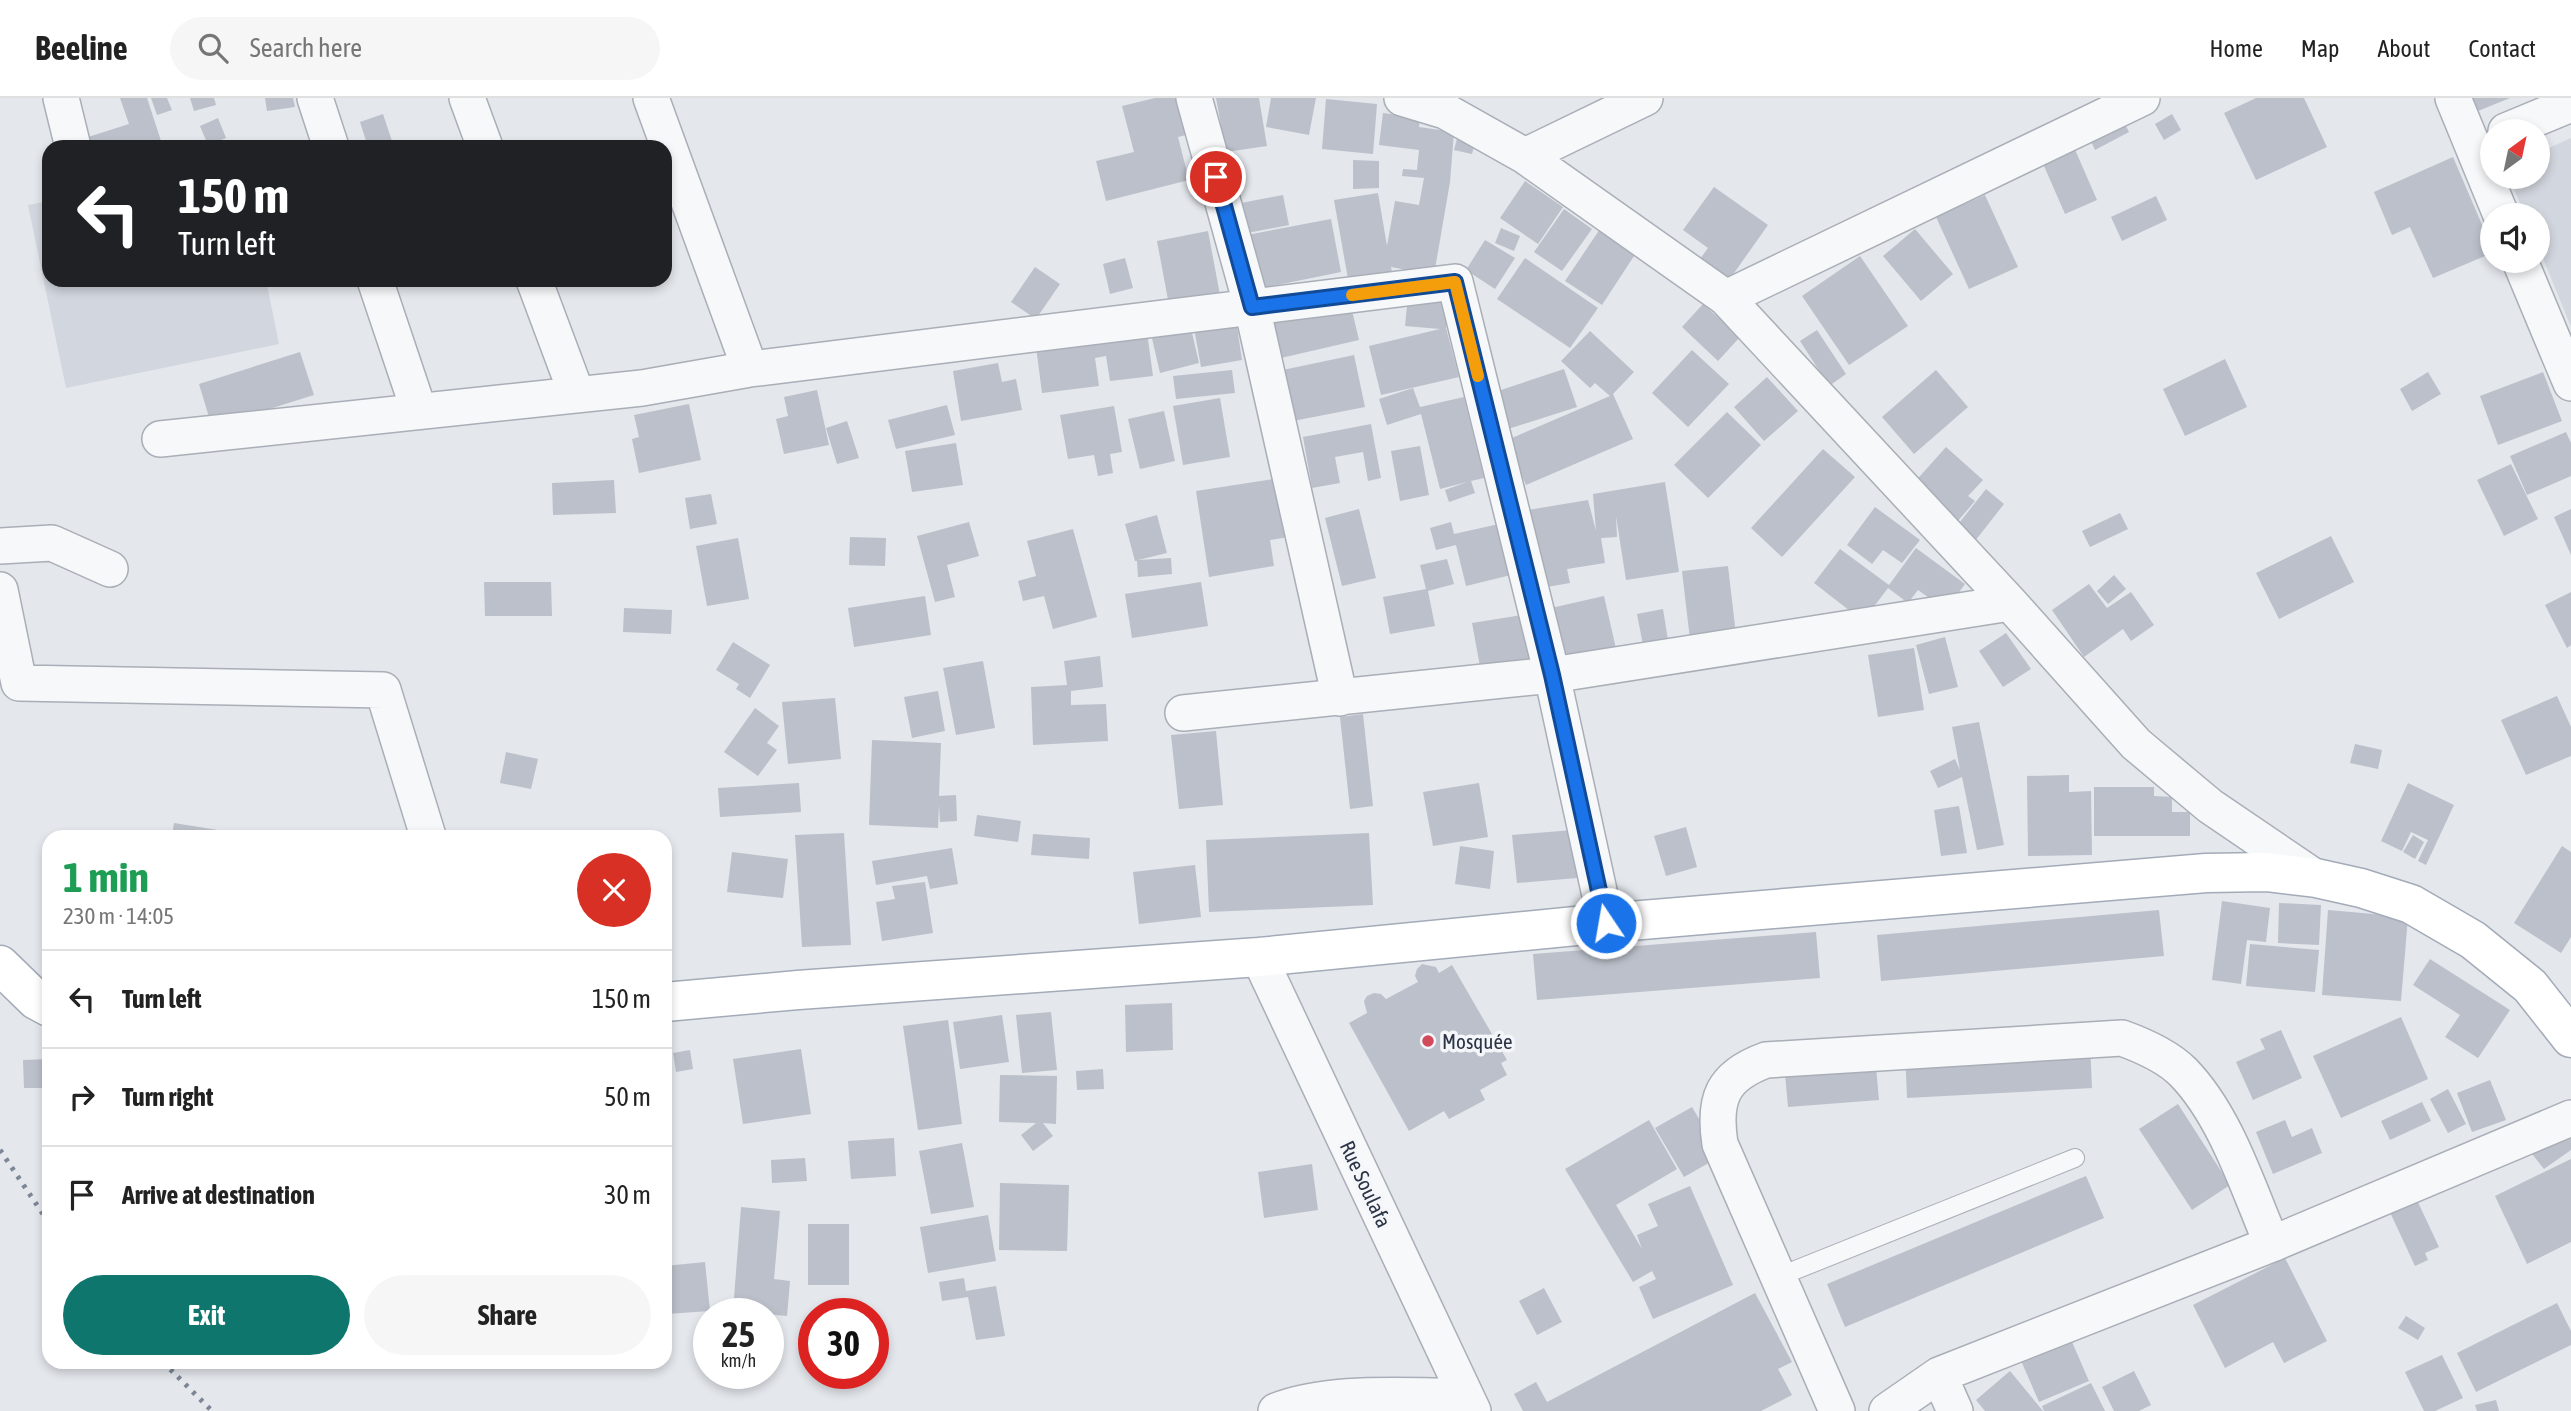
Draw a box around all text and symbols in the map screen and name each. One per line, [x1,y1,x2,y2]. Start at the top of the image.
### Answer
search box [170,17,660,80]
text: Beeline [35,29,128,67]
icon: search [194,29,232,67]
text: Search here [250,33,362,63]
text: Home [2209,35,2263,62]
text: Map [2301,35,2339,62]
text: About [2377,35,2430,62]
text: Contact [2468,35,2536,62]
north arrow [2480,119,2550,189]
map controls [2480,119,2550,273]
pin [1186,147,1246,207]
icon: arrive [1197,158,1235,196]
text: 150 m [178,167,289,223]
icon: left [63,168,154,259]
button: sound [2480,203,2550,273]
text: Turn left [178,225,276,262]
text: 1 min [63,853,149,901]
button: close [577,853,651,927]
position arrow [1569,886,1643,960]
text: 230 m · 14:05 [63,903,174,929]
icon: left [63,980,101,1018]
text: Turn left [122,984,202,1014]
text: 150 m [592,984,651,1014]
place label: Mosquée [1442,1029,1512,1053]
marker: Mosquée [1420,1033,1436,1049]
icon: right [63,1078,101,1116]
text: Turn right [122,1082,213,1112]
text: 50 m [604,1082,651,1112]
street label: Rue Soulafa [1336,1137,1396,1231]
icon: arrive [63,1176,101,1214]
text: Arrive at destination [122,1180,315,1210]
text: 30 m [604,1180,651,1210]
button: Exit [63,1275,350,1355]
button: Share [364,1275,651,1355]
speed limit sign: 30 [798,1298,889,1389]
text: 25 [722,1314,755,1354]
text: km/h [721,1350,756,1371]

